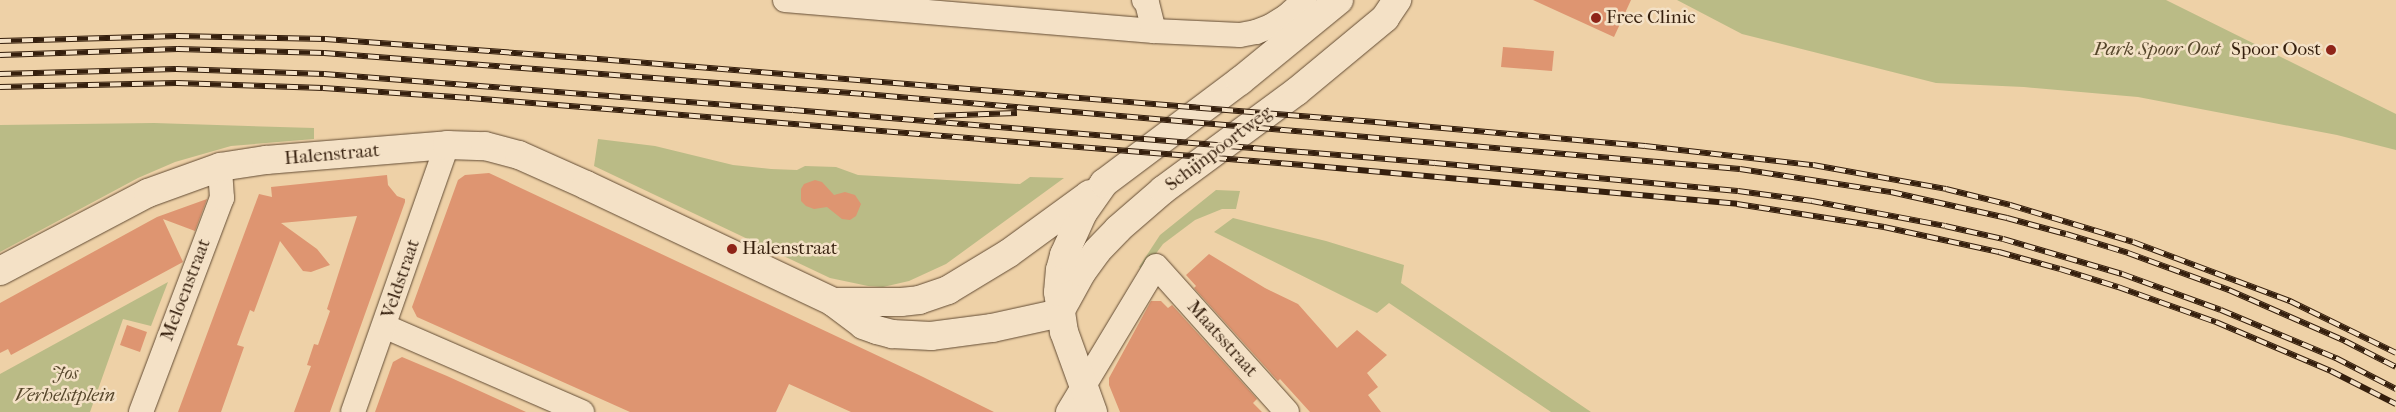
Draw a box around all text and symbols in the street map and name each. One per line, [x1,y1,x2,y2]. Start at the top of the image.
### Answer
place label: Free Clinic [1606,7,1696,29]
marker: Free Clinic [1590,12,1602,24]
park label: Park Spoor Oost [2094,39,2220,61]
place label: Spoor Oost [2231,39,2321,61]
marker: Spoor Oost [2325,44,2337,56]
street label: Schijnpoortweg [1161,101,1277,197]
street label: Halenstraat [283,139,381,171]
street label: Meloenstraat [156,236,216,344]
street label: Veldstraat [377,236,425,322]
place label: Halenstraat [742,238,838,260]
marker: Halenstraat [726,243,738,255]
street label: Maatsstraat [1182,296,1262,382]
park label: Jos Verhelstplein [15,363,115,407]

